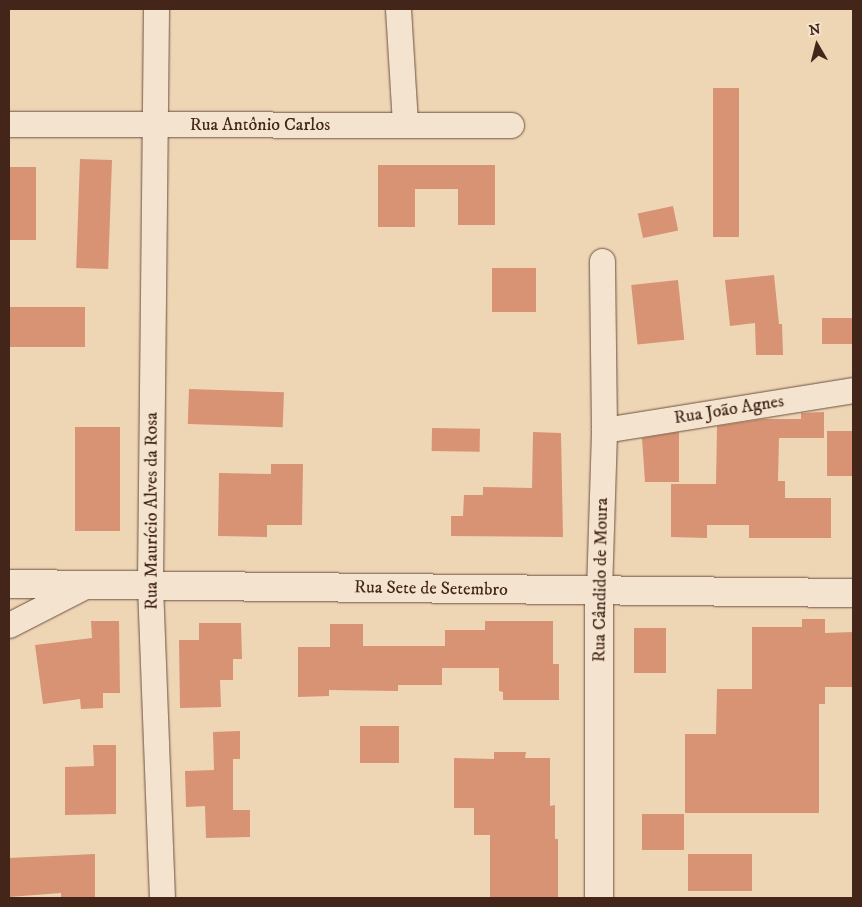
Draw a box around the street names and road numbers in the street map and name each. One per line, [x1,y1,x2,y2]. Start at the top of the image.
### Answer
street label: Rua Antônio Carlos [190,114,330,136]
street label: Rua João Agnes [672,391,786,429]
street label: Rua Maurício Alves da Rosa [141,412,163,610]
street label: Rua Cândido de Moura [589,498,613,662]
street label: Rua Sete de Setembro [354,577,508,601]

